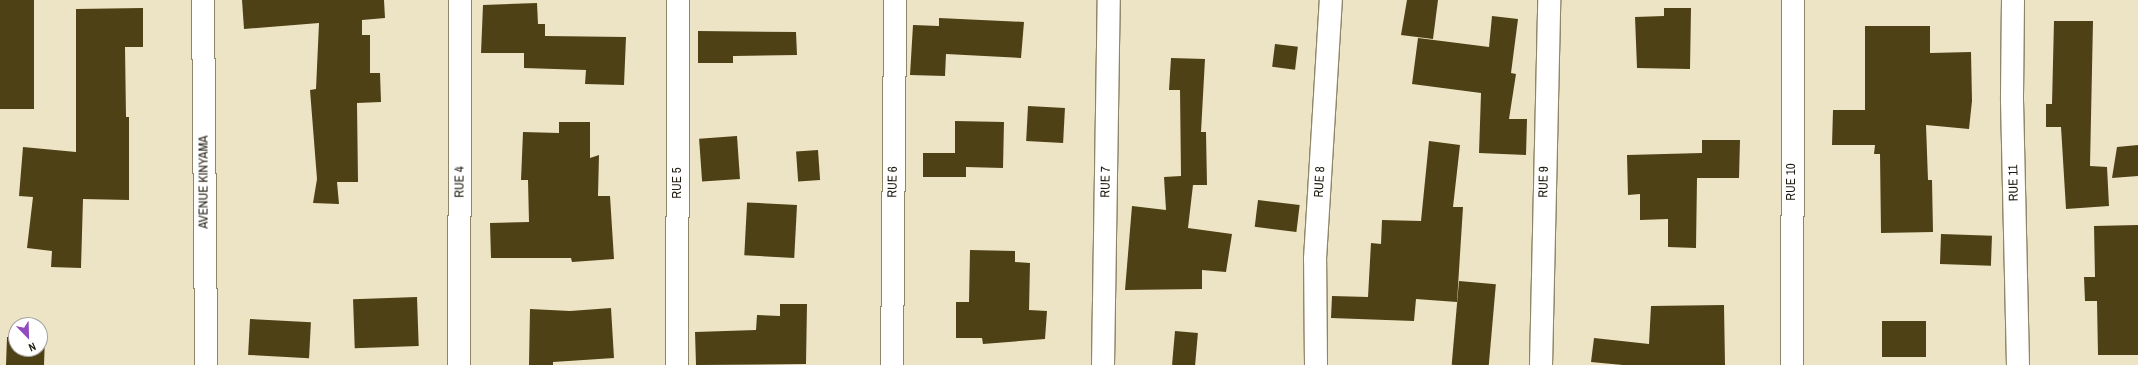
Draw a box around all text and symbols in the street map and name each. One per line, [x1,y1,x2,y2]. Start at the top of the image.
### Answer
street label: AVENUE KINYAMA [196,135,212,229]
street label: RUE 10 [1783,163,1799,201]
street label: RUE 11 [2006,165,2022,201]
street label: RUE 4 [452,166,468,198]
street label: RUE 6 [885,166,901,198]
street label: RUE 7 [1098,166,1114,198]
street label: RUE 8 [1311,166,1329,198]
street label: RUE 9 [1536,166,1552,198]
street label: RUE 5 [669,167,685,199]
north arrow [8,317,48,357]
text: N [27,339,38,355]

